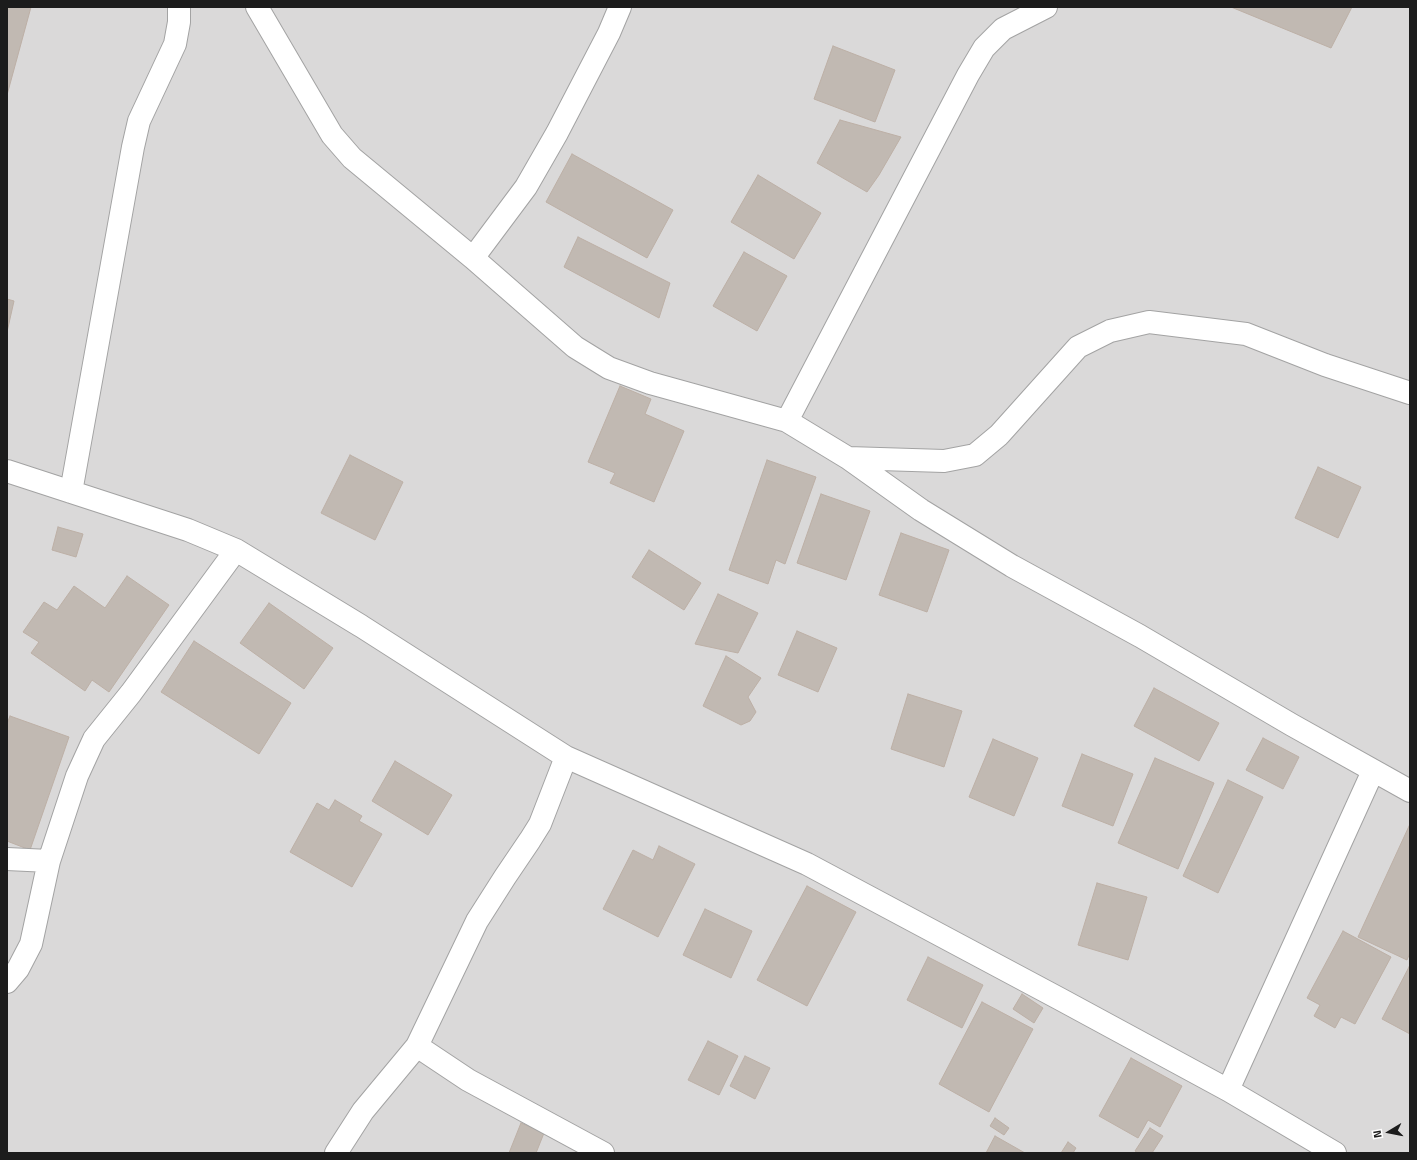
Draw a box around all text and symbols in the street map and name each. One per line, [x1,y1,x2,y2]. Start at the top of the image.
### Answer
north arrow [1369,1112,1409,1152]
text: N [1369,1129,1386,1139]

